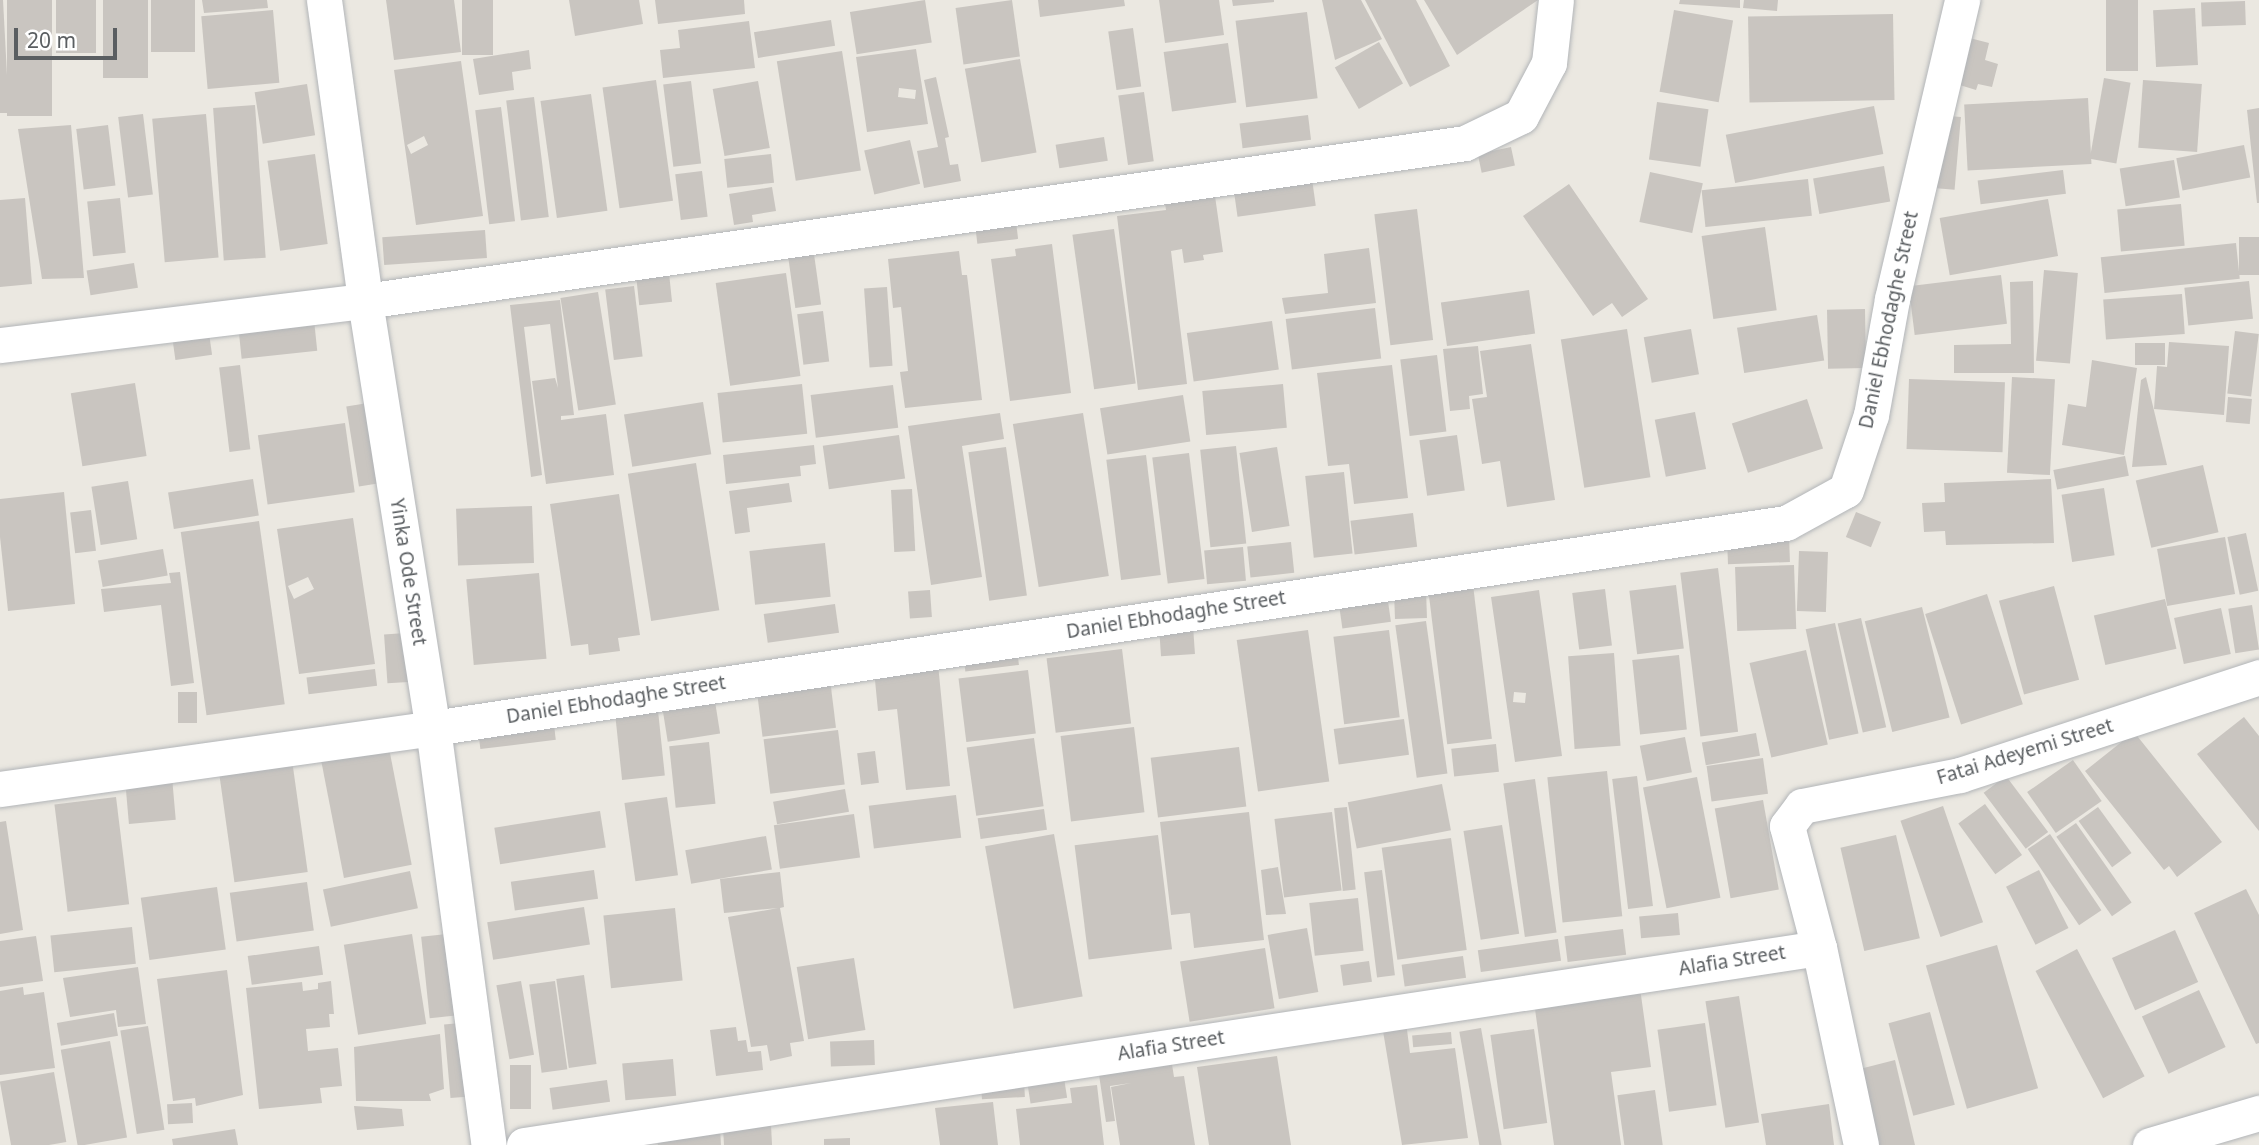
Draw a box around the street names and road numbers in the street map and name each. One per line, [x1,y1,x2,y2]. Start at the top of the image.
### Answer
street label: Daniel Ebhodaghe Street [1855,209,1923,431]
street label: Yinka Ode Street [385,497,431,647]
street label: Daniel Ebhodaghe Street [1065,586,1287,644]
street label: Daniel Ebhodaghe Street [505,671,727,729]
street label: Fatai Adeyemi Street [1934,714,2116,790]
street label: Alafia Street [1677,941,1787,981]
street label: Alafia Street [1116,1026,1226,1066]

